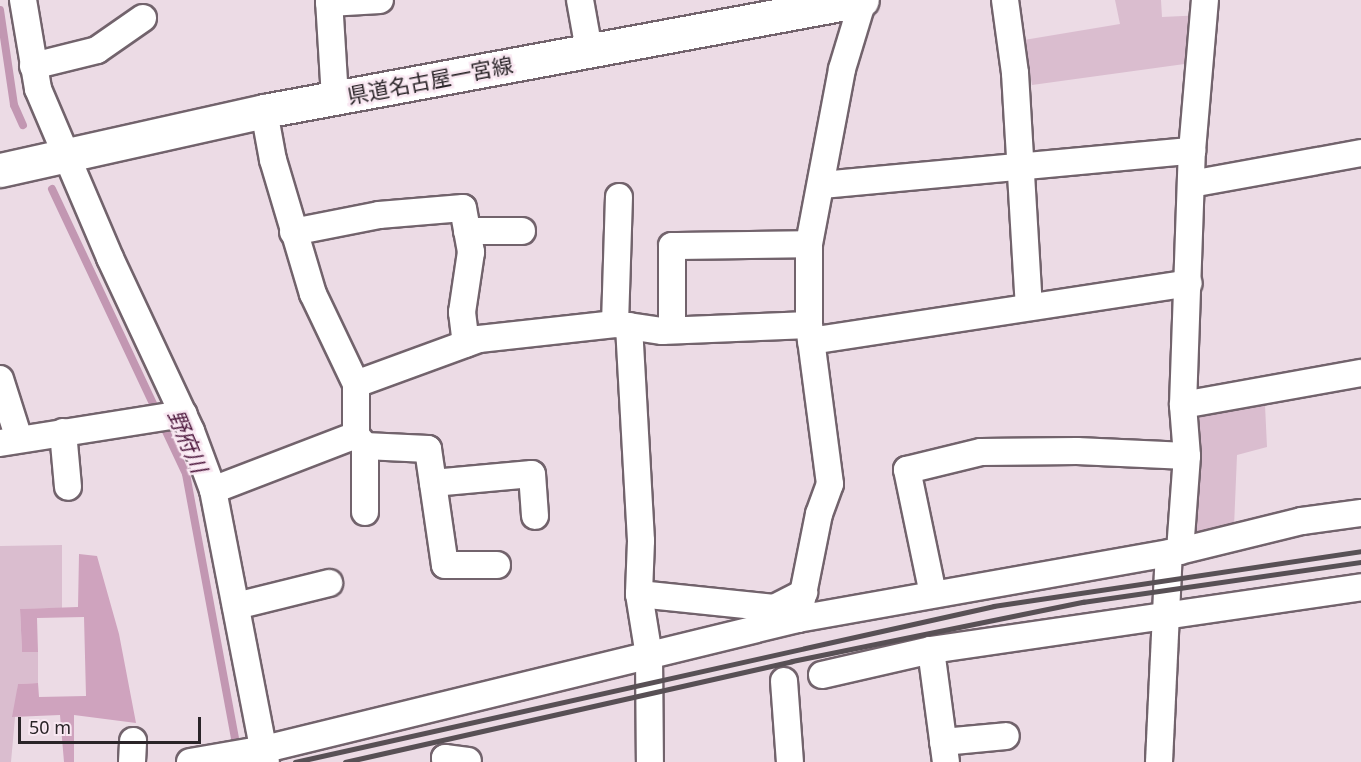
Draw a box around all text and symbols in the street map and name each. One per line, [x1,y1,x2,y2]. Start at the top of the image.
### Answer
street label: 県道名古屋一宮線 [345,52,515,108]
water label: 野府川 [163,405,213,477]
scale bar [21,705,204,743]
text: 50 m [29,715,71,739]

